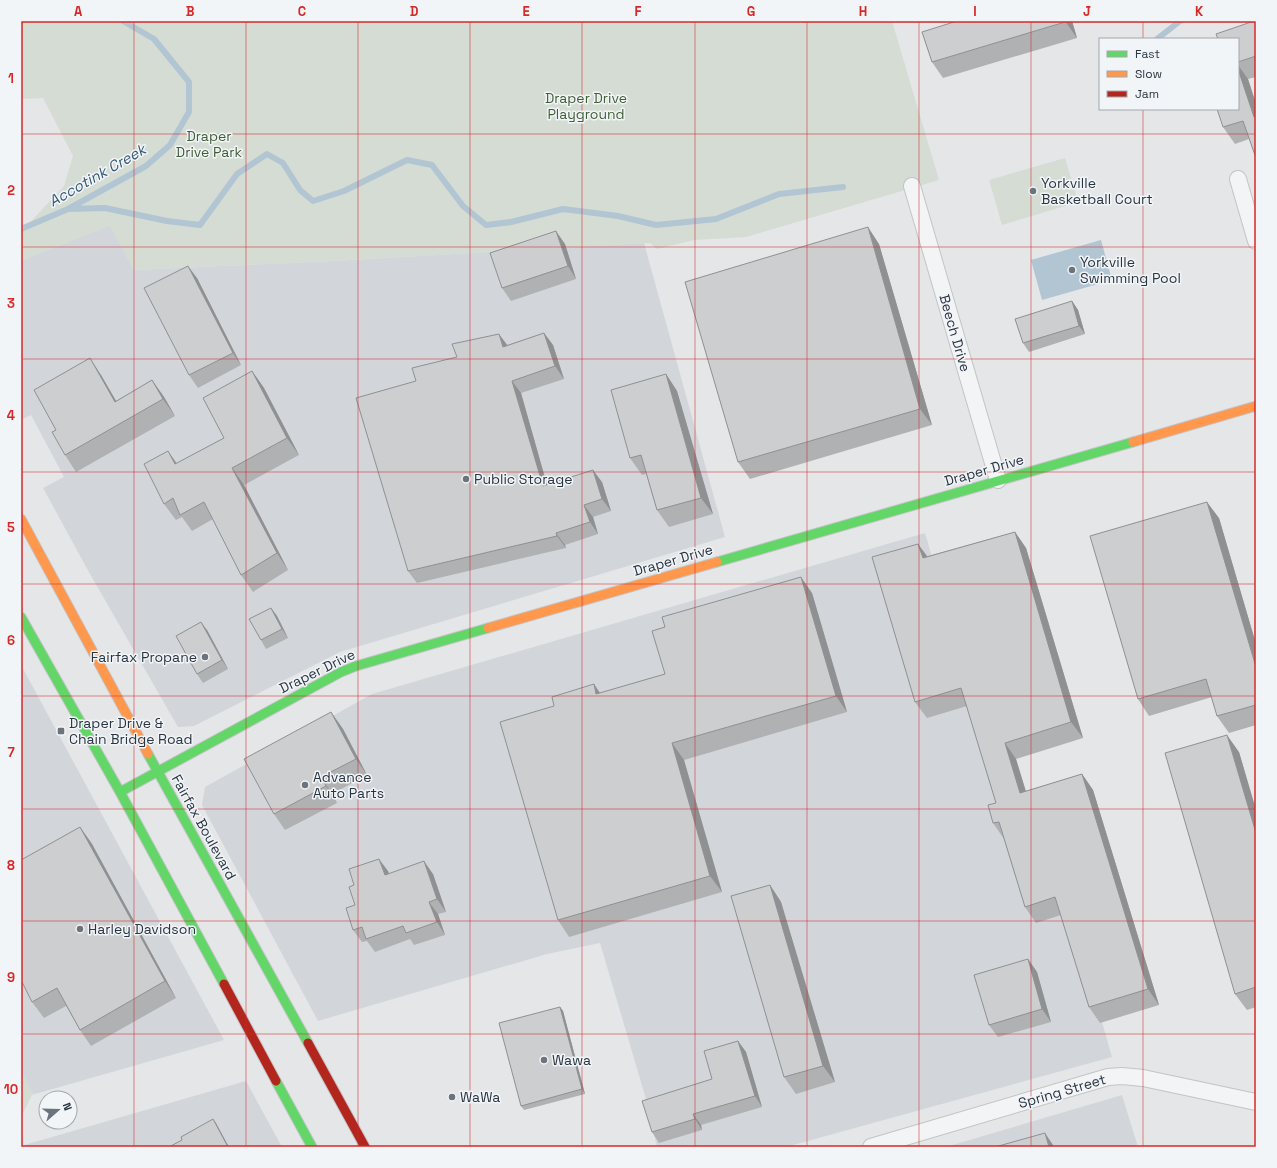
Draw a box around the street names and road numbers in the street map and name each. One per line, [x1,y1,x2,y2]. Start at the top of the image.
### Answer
street label: Beech Drive [935,292,975,374]
street label: Draper Drive [942,450,1026,490]
street label: Draper Drive [631,540,715,580]
street label: Draper Drive [276,645,358,697]
street label: Fairfax Boulevard [168,771,240,883]
street label: Spring Street [1016,1070,1108,1112]

